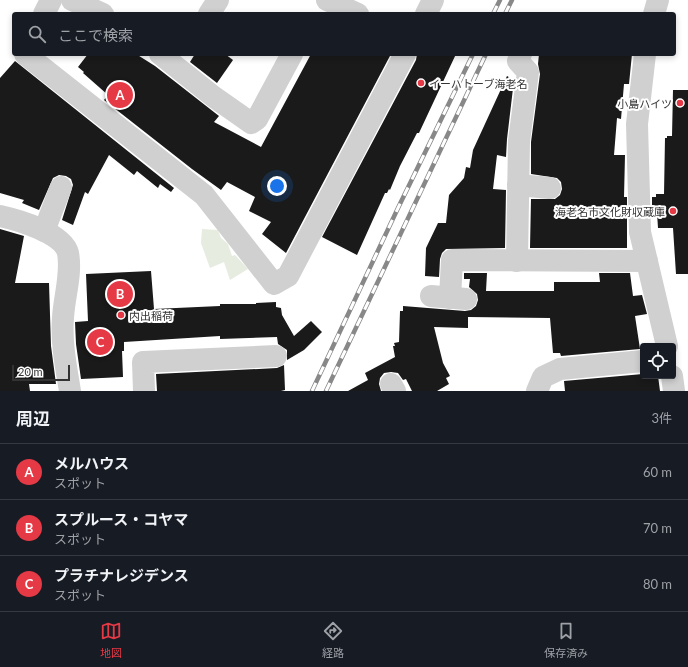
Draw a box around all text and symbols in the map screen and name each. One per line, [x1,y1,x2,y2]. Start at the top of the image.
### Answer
search box [12,12,676,56]
icon: search [26,23,48,45]
text: ここで検索 [58,26,133,44]
place label: イーハトーブ海老名 [429,77,527,90]
marker: イーハトーブ海老名 [416,78,426,88]
pin: A [107,80,133,110]
place label: 小島ハイツ [617,97,672,110]
marker: 小島ハイツ [675,98,685,108]
your location [267,176,287,196]
place label: 海老名市文化財収蔵庫 [555,205,665,218]
marker: 海老名市文化財収蔵庫 [668,206,678,216]
pin: B [107,279,133,309]
place label: 内出稲荷 [129,309,173,322]
marker: 内出稲荷 [116,310,126,320]
pin: C [87,327,113,357]
map controls [640,343,676,379]
button: locate [640,343,676,379]
scale bar [12,363,70,382]
text: 20 m [18,365,43,378]
text: 周辺 [16,408,50,429]
text: 3件 [651,410,672,426]
text: メルハウス [54,454,129,472]
text: A [24,464,34,480]
text: 60 m [643,464,672,480]
text: スポット [54,475,106,491]
text: スプルース・コヤマ [54,510,188,528]
text: B [25,520,33,536]
text: 70 m [643,520,672,536]
text: スポット [54,531,106,547]
text: プラチナレジデンス [54,566,189,584]
text: C [25,576,33,592]
text: 80 m [643,576,672,592]
text: スポット [54,587,106,603]
tab: 地図 [100,620,122,660]
tab: 経路 [322,620,344,660]
tab: 保存済み [544,620,588,660]

